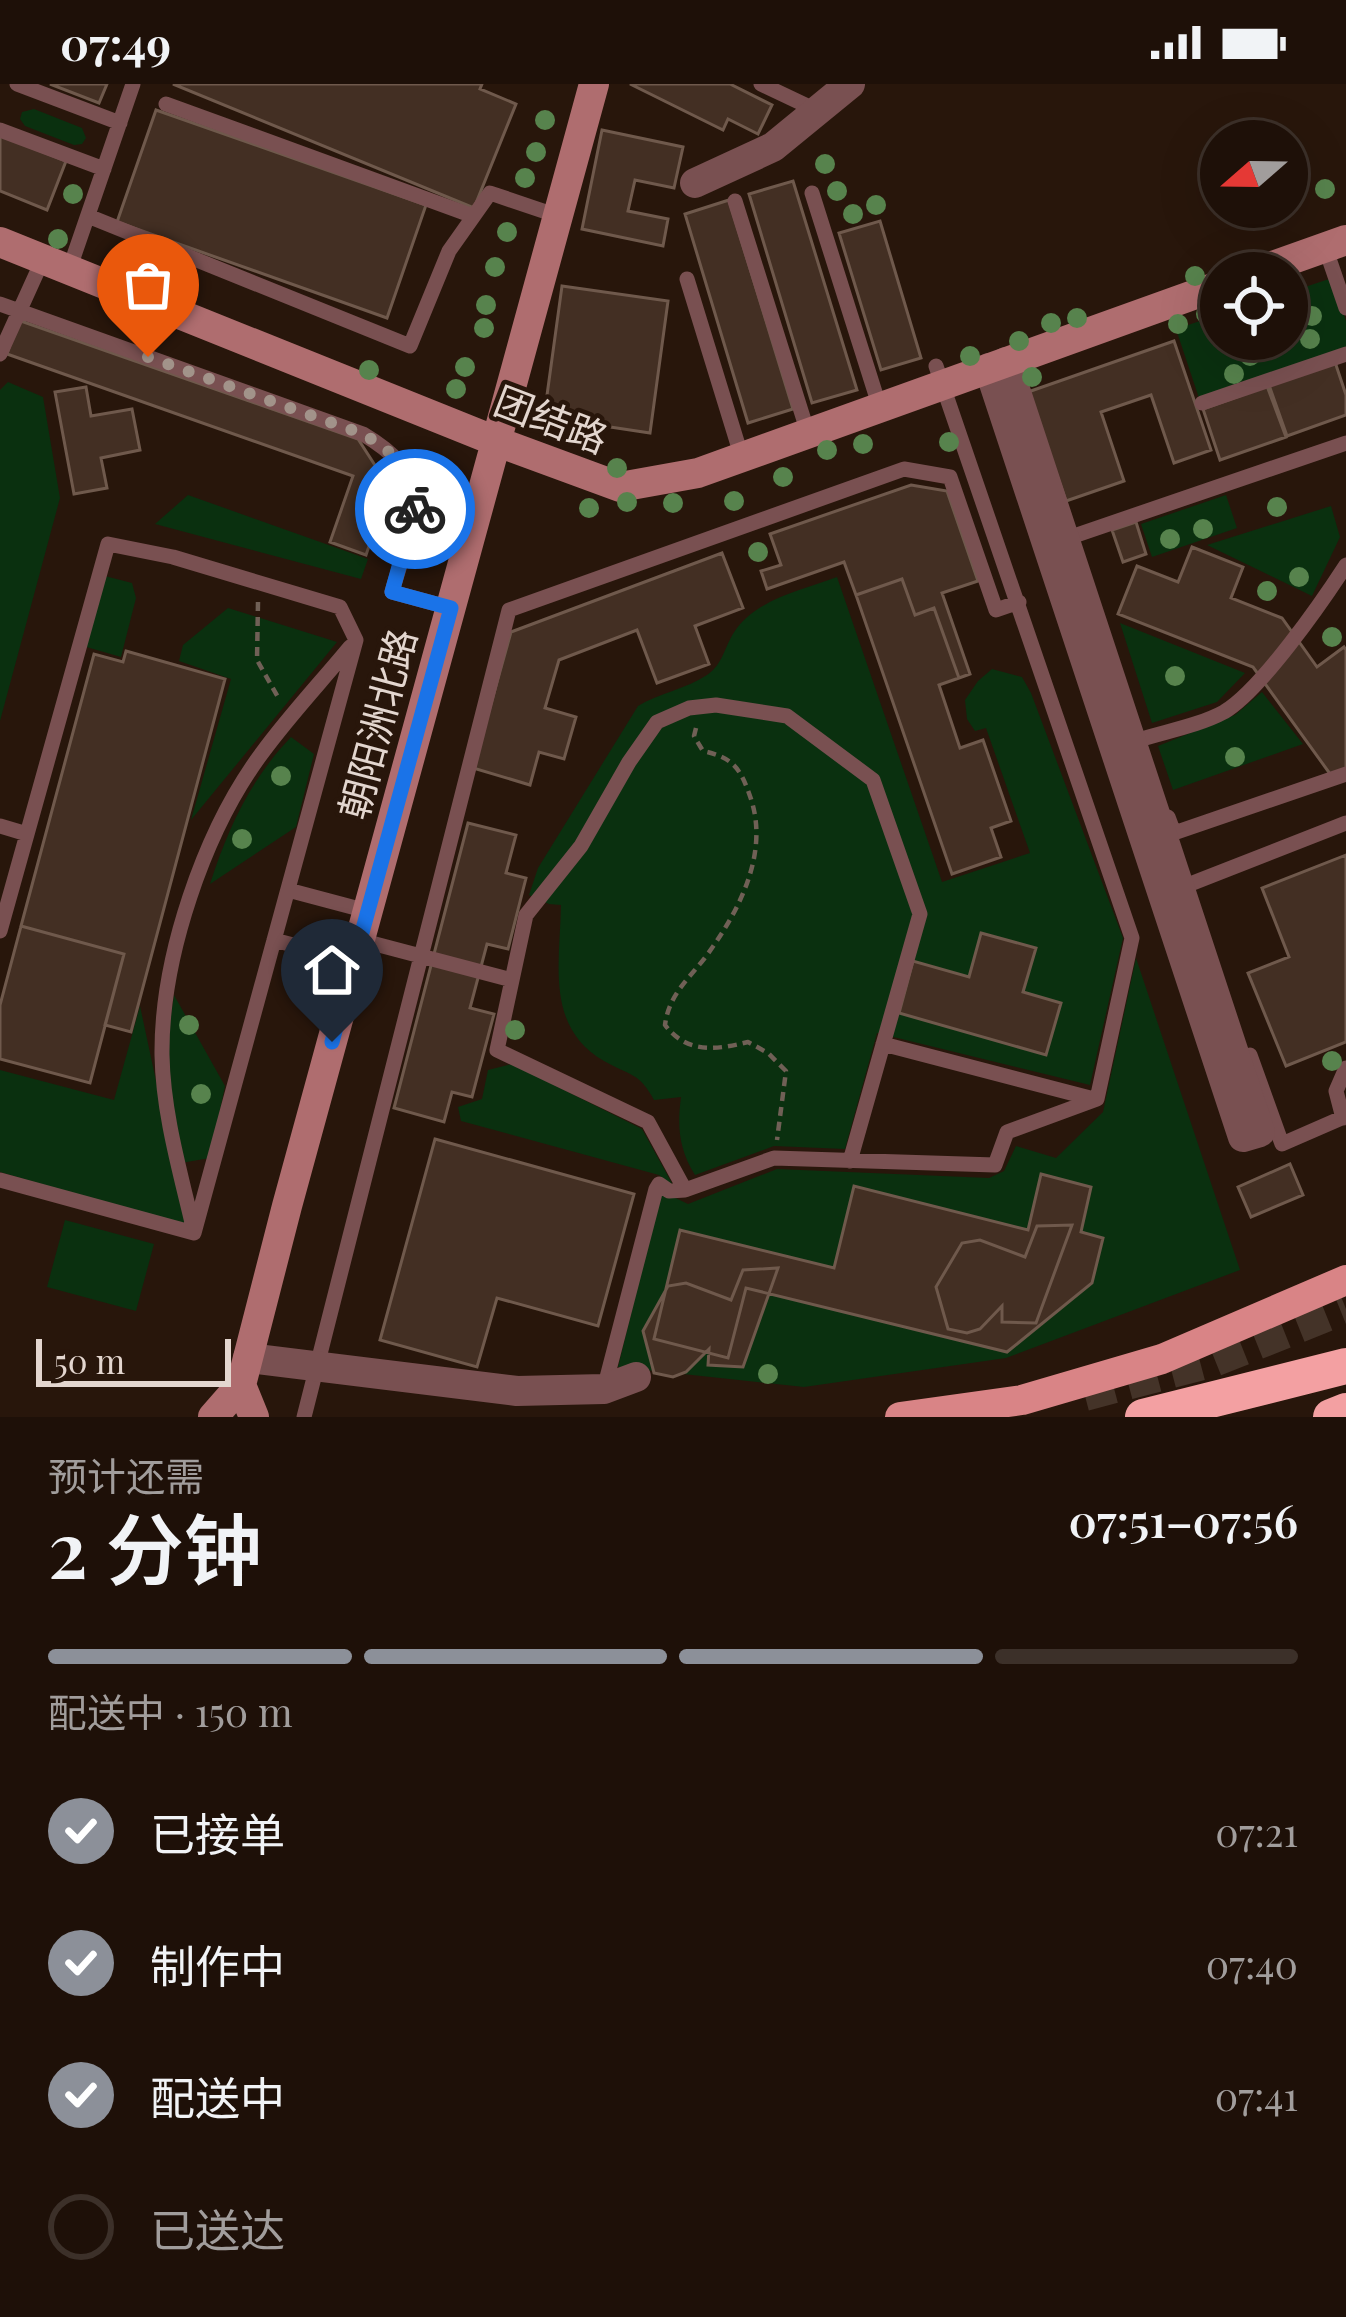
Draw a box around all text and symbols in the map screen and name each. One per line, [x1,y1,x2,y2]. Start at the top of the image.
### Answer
text: 07:49 [60,12,171,72]
north arrow [1200,120,1308,228]
map controls [1200,120,1308,360]
pin [97,234,199,357]
icon: bag [115,252,181,318]
button: locate [1200,252,1308,360]
street label: 团结路 [488,373,616,463]
courier [355,449,475,569]
icon: bike [382,476,448,542]
street label: 朝阳洲北路 [326,623,426,824]
pin [281,919,383,1042]
icon: home [299,937,365,1003]
scale bar [36,1333,231,1386]
text: 50 m [54,1338,125,1382]
text: 预计还需 [48,1449,204,1501]
text: 07:51–07:56 [1068,1489,1298,1549]
text: 2 分钟 [48,1495,262,1599]
text: 配送中 · 150 m [48,1685,293,1737]
icon: check [48,1798,114,1864]
text: 已接单 [150,1802,285,1862]
text: 07:21 [1215,1805,1298,1857]
icon: check [48,1930,114,1996]
text: 制作中 [150,1934,285,1994]
text: 07:40 [1206,1937,1298,1989]
icon: check [48,2062,114,2128]
text: 配送中 [150,2066,285,2126]
text: 07:41 [1215,2069,1298,2121]
text: 已送达 [150,2198,285,2258]

